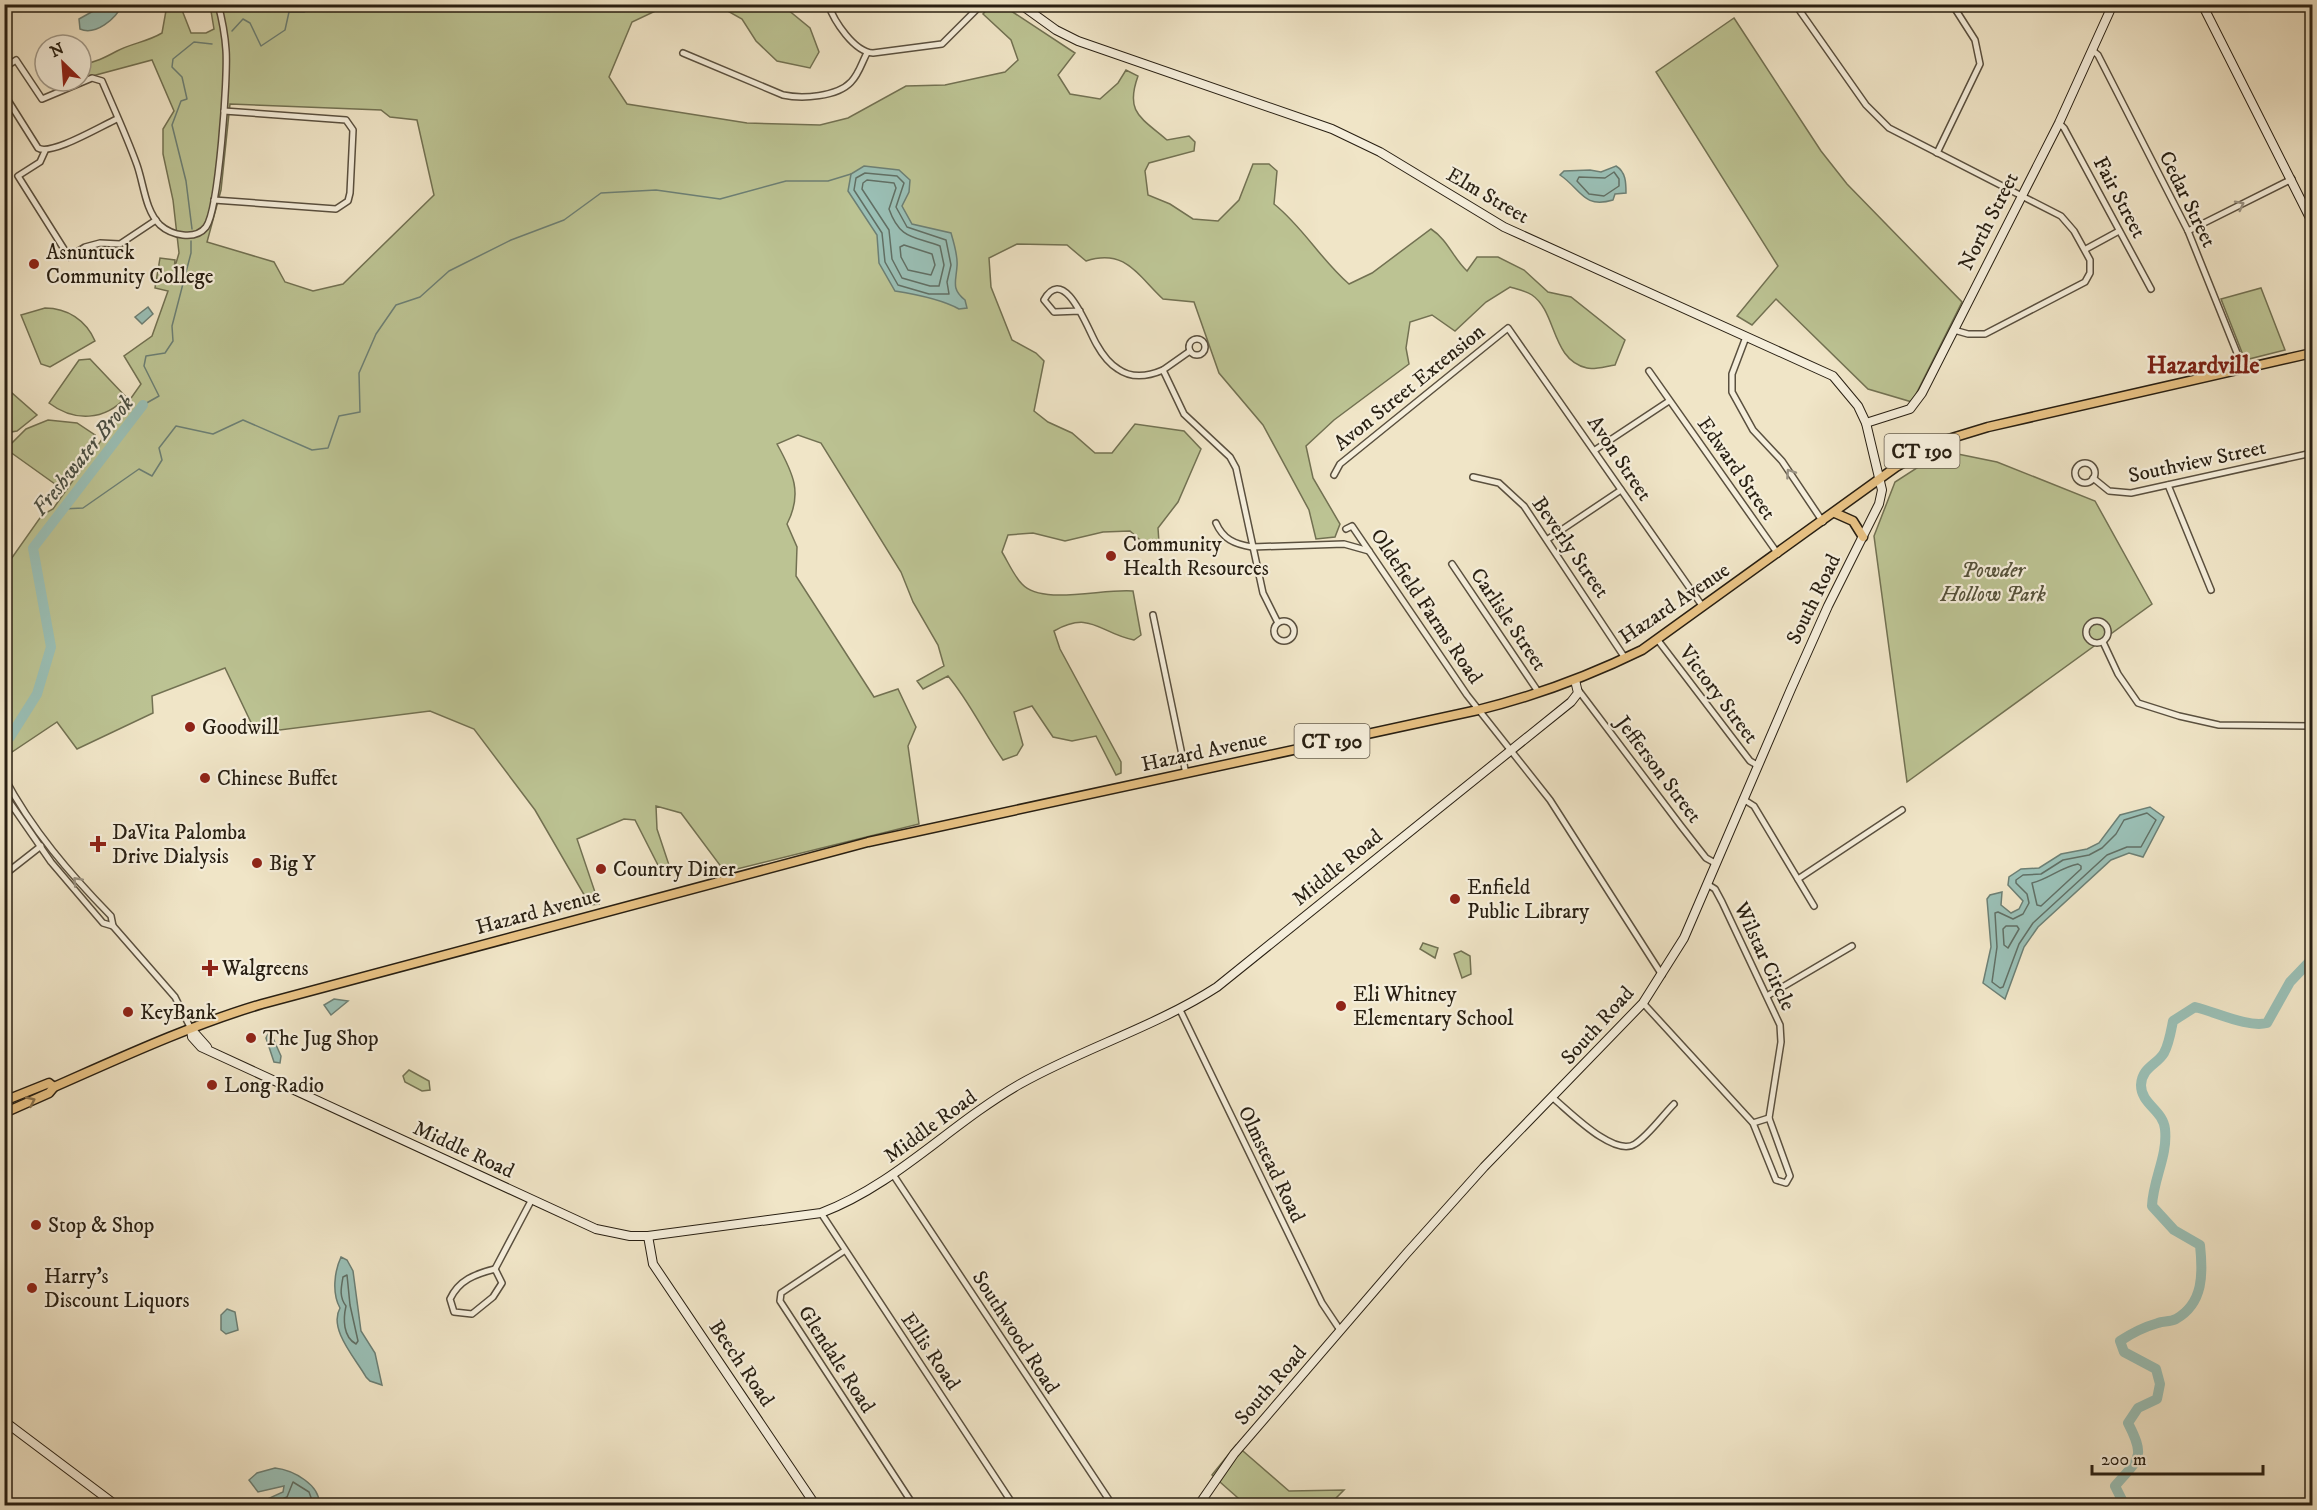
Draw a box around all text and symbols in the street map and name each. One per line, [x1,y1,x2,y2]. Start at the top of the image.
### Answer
north arrow [33,33,93,93]
text: N [47,38,67,62]
street label: Cedar Street [2153,147,2222,252]
street label: Fair Street [2087,152,2152,243]
street label: Elm Street [1442,162,1534,230]
street label: North Street [1953,168,2025,275]
one-way arrow [2233,201,2244,212]
place label: Asnuntuck Community College [46,240,214,290]
marker: Asnuntuck Community College [27,257,41,271]
street label: Avon Street Extension [1329,319,1491,457]
district label: Hazardville [2147,351,2259,381]
water label: Freshwater Brook [26,390,140,522]
street label: Avon Street [1581,411,1657,506]
street label: Edward Street [1691,412,1781,525]
road number: CT 190 [1884,434,1960,468]
street label: Southview Street [2126,435,2269,489]
one-way arrow [1786,469,1798,479]
street label: Beverly Street [1526,492,1615,603]
street label: Oldefield Farms Road [1365,524,1488,690]
place label: Community Health Resources [1123,532,1269,582]
marker: Community Health Resources [1104,549,1118,563]
street label: South Road [1781,550,1847,649]
street label: Hazard Avenue [1614,557,1735,650]
park label: Powder Hollow Park [1939,558,2046,608]
street label: Carlisle Street [1464,563,1552,676]
street label: Victory Street [1672,639,1764,749]
street label: Jefferson Street [1608,709,1707,828]
place label: Goodwill [202,715,280,741]
marker: Goodwill [183,720,197,734]
road number: CT 190 [1294,724,1370,758]
street label: Hazard Avenue [1139,726,1270,778]
place label: Chinese Buffet [217,766,338,792]
marker: Chinese Buffet [198,771,212,785]
place label: DaVita Palomba Drive Dialysis [112,820,246,870]
street label: Middle Road [1287,823,1388,912]
marker: DaVita Palomba Drive Dialysis [89,835,107,853]
place label: Big Y [269,851,316,877]
marker: Big Y [250,856,264,870]
place label: Country Diner [613,857,736,883]
marker: Country Diner [594,862,608,876]
place label: Enfield Public Library [1467,875,1590,925]
one-way arrow [73,877,84,888]
street label: Hazard Avenue [473,883,604,941]
marker: Enfield Public Library [1448,892,1462,906]
street label: Wilstar Circle [1727,897,1801,1015]
place label: Walgreens [221,956,309,982]
marker: Walgreens [203,961,217,975]
street label: South Road [1556,981,1640,1070]
place label: Eli Whitney Elementary School [1353,982,1514,1032]
marker: Eli Whitney Elementary School [1334,999,1348,1013]
place label: KeyBank [140,1000,217,1026]
marker: KeyBank [121,1005,135,1019]
place label: The Jug Shop [263,1026,379,1052]
marker: The Jug Shop [244,1031,258,1045]
place label: Long Radio [224,1073,324,1099]
marker: Long Radio [205,1078,219,1092]
street label: Middle Road [879,1084,983,1169]
one-way arrow [24,1097,35,1109]
street label: Olmstead Road [1232,1102,1311,1228]
street label: Middle Road [409,1115,519,1185]
place label: Stop & Shop [48,1213,154,1239]
marker: Stop & Shop [29,1218,43,1232]
place label: Harry's Discount Liquors [44,1264,190,1314]
street label: Southwood Road [966,1266,1065,1399]
marker: Harry's Discount Liquors [25,1281,39,1295]
street label: Glendale Road [792,1301,881,1419]
street label: Ellis Road [895,1308,966,1396]
street label: Beech Road [703,1315,780,1412]
street label: South Road [1229,1340,1313,1431]
scale bar [2092,1438,2263,1476]
text: 200 m [2101,1449,2147,1471]

